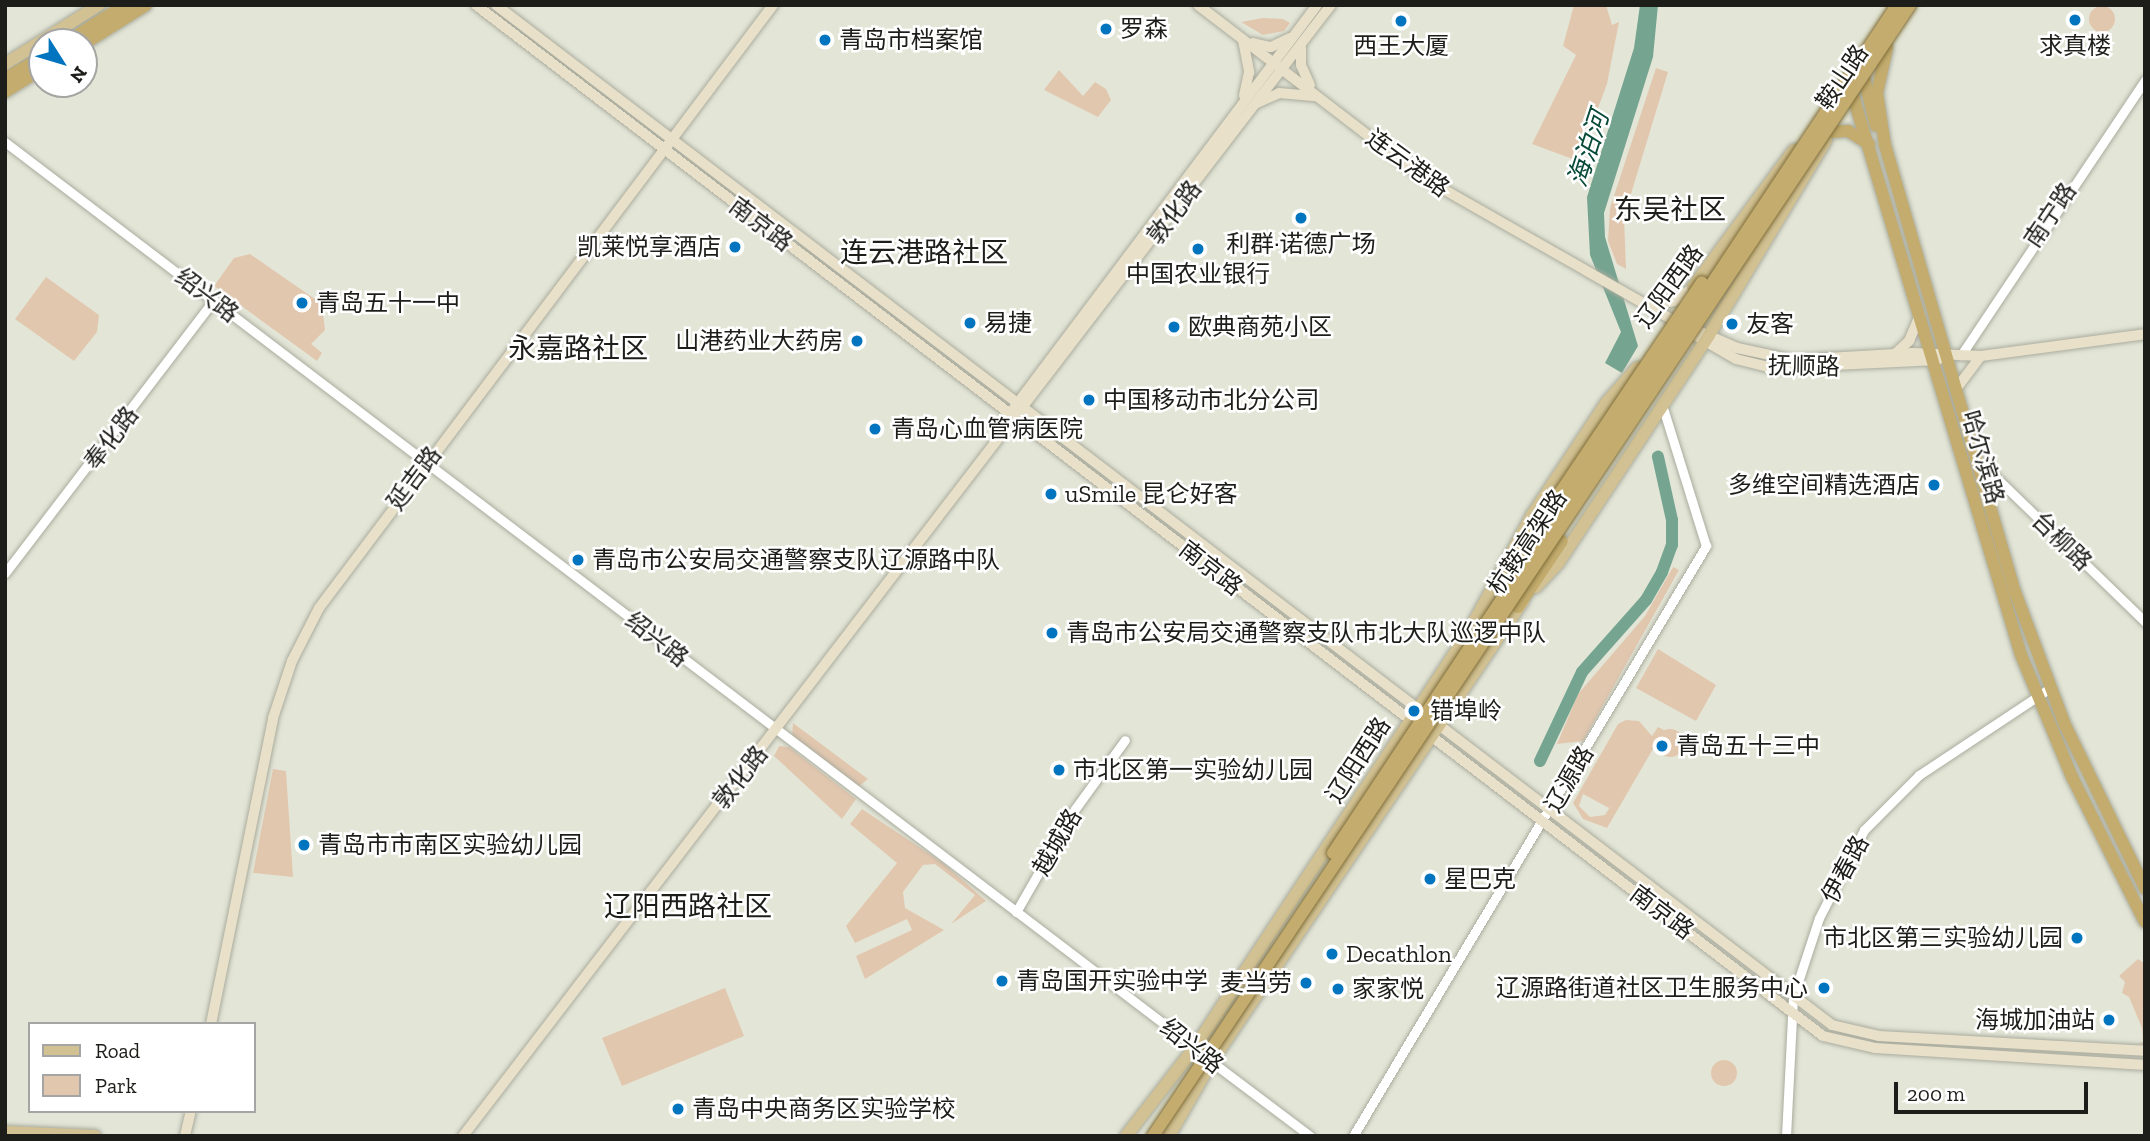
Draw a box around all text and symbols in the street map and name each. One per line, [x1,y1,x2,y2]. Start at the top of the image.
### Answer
marker: 求真楼 [2067,12,2083,28]
marker: 西王大厦 [1393,13,1409,29]
place label: 罗森 [1120,15,1168,43]
marker: 罗森 [1098,21,1114,37]
place label: 青岛市档案馆 [839,26,983,54]
north arrow [28,28,98,98]
marker: 青岛市档案馆 [817,32,833,48]
place label: 西王大厦 [1353,32,1449,60]
place label: 求真楼 [2039,32,2111,60]
street label: 鞍山路 [1810,39,1874,115]
text: N [65,62,92,87]
water label: 海泊河 [1562,107,1616,191]
street label: 连云港路 [1361,123,1455,203]
street label: 敦化路 [1141,175,1207,249]
street label: 南宁路 [2018,177,2082,253]
street label: 南京路 [724,191,798,257]
district label: 东吴社区 [1614,193,1726,227]
marker: 利群·诺德广场 [1293,210,1309,226]
place label: 利群·诺德广场 [1226,230,1376,258]
place label: 凯莱悦享酒店 [577,233,721,261]
district label: 连云港路社区 [840,236,1008,270]
marker: 凯莱悦享酒店 [727,239,743,255]
street label: 辽阳西路 [1629,239,1709,333]
marker: 中国农业银行 [1190,241,1206,257]
place label: 中国农业银行 [1126,260,1270,288]
street label: 绍兴路 [170,262,244,328]
place label: 青岛五十一中 [316,289,460,317]
marker: 青岛五十一中 [294,295,310,311]
place label: 易捷 [984,309,1032,337]
place label: 友客 [1746,310,1794,338]
place label: 欧典商苑小区 [1188,313,1332,341]
marker: 易捷 [962,315,978,331]
marker: 友客 [1724,316,1740,332]
marker: 欧典商苑小区 [1166,319,1182,335]
place label: 山港药业大药房 [675,327,843,355]
district label: 永嘉路社区 [508,332,648,366]
marker: 山港药业大药房 [849,333,865,349]
street label: 抚顺路 [1768,351,1840,381]
place label: 中国移动市北分公司 [1103,386,1319,414]
marker: 中国移动市北分公司 [1081,392,1097,408]
street label: 奉化路 [78,401,144,475]
street label: 哈尔滨路 [1956,407,2010,507]
place label: 青岛心血管病医院 [891,415,1083,443]
marker: 青岛心血管病医院 [865,419,885,439]
street label: 延吉路 [381,441,447,515]
place label: 多维空间精选酒店 [1728,471,1920,499]
marker: 多维空间精选酒店 [1926,477,1942,493]
place label: uSmile 昆仑好客 [1065,480,1238,508]
street label: 杭鞍高架路 [1482,484,1572,600]
marker: uSmile 昆仑好客 [1043,486,1059,502]
street label: 台柳路 [2026,506,2098,576]
street label: 南京路 [1174,534,1248,602]
place label: 青岛市公安局交通警察支队辽源路中队 [592,546,1000,574]
marker: 青岛市公安局交通警察支队辽源路中队 [570,552,586,568]
street label: 绍兴路 [620,605,694,673]
place label: 青岛市公安局交通警察支队市北大队巡逻中队 [1066,619,1546,647]
marker: 青岛市公安局交通警察支队市北大队巡逻中队 [1044,625,1060,641]
place label: 错埠岭 [1430,697,1502,725]
marker: 错埠岭 [1404,701,1424,721]
street label: 辽阳西路 [1320,712,1396,808]
place label: 青岛五十三中 [1676,732,1820,760]
marker: 青岛五十三中 [1654,738,1670,754]
street label: 敦化路 [706,740,774,814]
street label: 辽源路 [1539,741,1599,817]
place label: 市北区第一实验幼儿园 [1073,756,1313,784]
marker: 市北区第一实验幼儿园 [1051,762,1067,778]
street label: 越城路 [1027,804,1087,880]
street label: 伊春路 [1815,830,1875,908]
place label: 青岛市市南区实验幼儿园 [318,831,582,859]
marker: 青岛市市南区实验幼儿园 [296,837,312,853]
place label: 星巴克 [1444,865,1516,893]
marker: 星巴克 [1422,871,1438,887]
street label: 南京路 [1625,879,1699,945]
district label: 辽阳西路社区 [604,890,772,924]
place label: 市北区第三实验幼儿园 [1823,924,2063,952]
marker: 市北区第三实验幼儿园 [2069,930,2085,946]
place label: Decathlon [1346,940,1452,968]
marker: Decathlon [1324,946,1340,962]
place label: 青岛国开实验中学 [1016,967,1208,995]
place label: 麦当劳 [1220,969,1292,997]
marker: 青岛国开实验中学 [994,973,1010,989]
place label: 辽源路街道社区卫生服务中心 [1496,974,1808,1002]
marker: 麦当劳 [1298,975,1314,991]
place label: 家家悦 [1352,975,1424,1003]
marker: 辽源路街道社区卫生服务中心 [1814,978,1834,998]
marker: 家家悦 [1330,981,1346,997]
place label: 海城加油站 [1975,1006,2095,1034]
street label: 绍兴路 [1155,1012,1229,1080]
marker: 海城加油站 [2101,1012,2117,1028]
legend [28,1022,256,1113]
text: Road [95,1038,140,1063]
scale bar [1898,1068,2092,1112]
text: Park [95,1073,137,1098]
text: 200 m [1907,1081,1965,1106]
place label: 青岛中央商务区实验学校 [692,1095,956,1123]
marker: 青岛中央商务区实验学校 [670,1101,686,1117]

